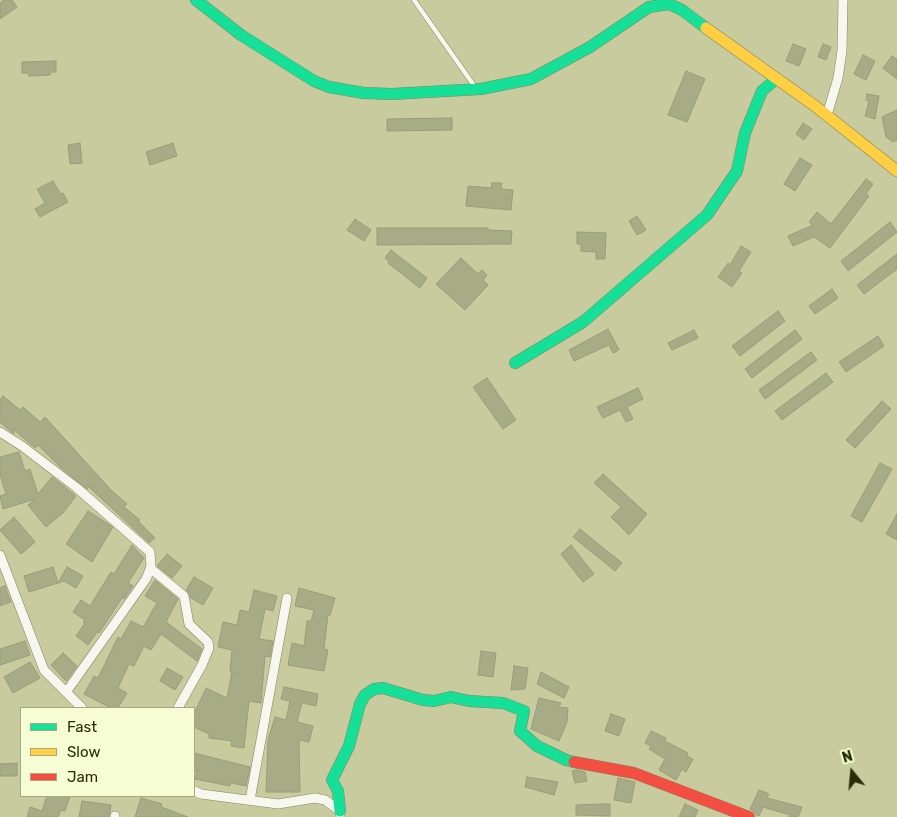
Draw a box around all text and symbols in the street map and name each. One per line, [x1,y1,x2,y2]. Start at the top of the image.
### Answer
legend [20,707,195,797]
text: Fast [67,718,97,736]
text: Slow [67,743,100,761]
north arrow [827,747,877,797]
text: N [840,748,855,767]
text: Jam [67,768,98,786]

